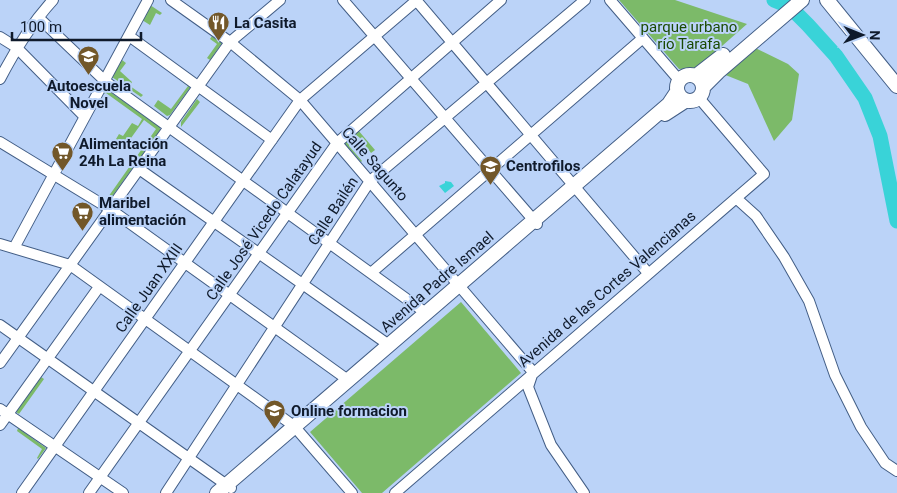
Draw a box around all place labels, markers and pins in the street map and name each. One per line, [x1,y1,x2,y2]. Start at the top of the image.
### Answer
restaurant icon: La Casita [206,11,230,42]
place label: La Casita [234,14,297,32]
school or university icon: Autoescuela Novel [77,45,101,76]
place label: Autoescuela Novel [47,77,131,112]
place label: Alimentación 24h La Reina [79,135,168,170]
supermarket icon: Alimentación 24h La Reina [51,141,75,172]
school or university icon: Centrofilos [478,154,502,185]
place label: Centrofilos [506,157,581,175]
place label: Maribel alimentación [99,194,186,229]
supermarket icon: Maribel alimentación [71,200,95,231]
school or university icon: Online formacion [263,399,287,430]
place label: Online formacion [291,402,407,420]

